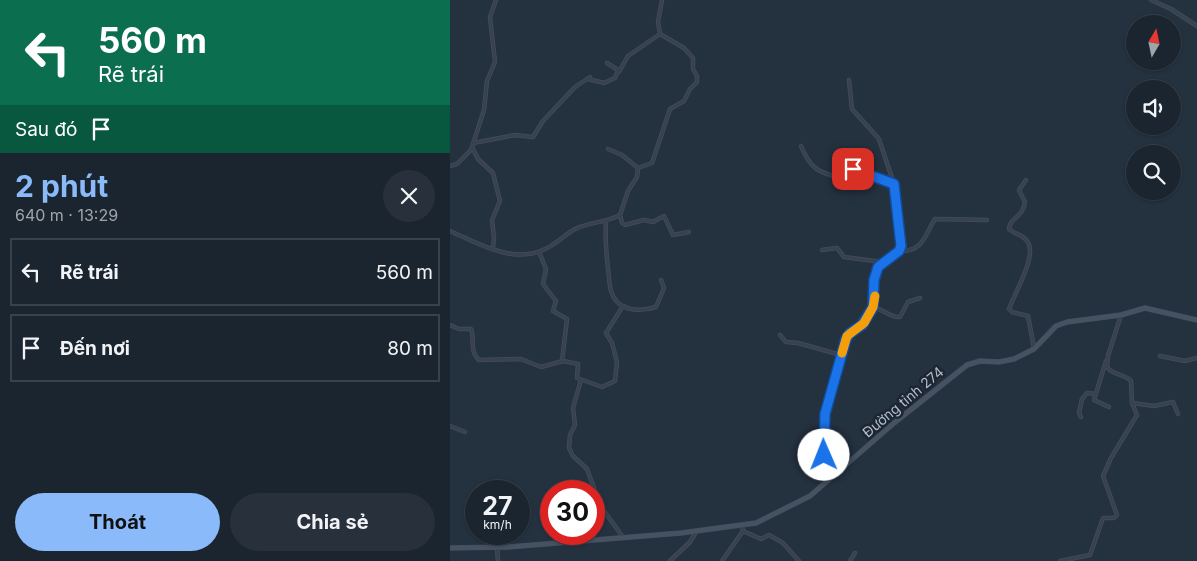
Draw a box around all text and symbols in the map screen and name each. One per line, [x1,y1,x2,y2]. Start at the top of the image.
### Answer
north arrow [1126,15,1181,70]
map controls [1126,15,1181,200]
text: 560 m [98,19,207,61]
icon: left [15,20,80,85]
text: Rẽ trái [98,61,164,87]
button: sound [1126,80,1181,135]
icon: arrive [87,115,115,143]
text: Sau đó [15,118,77,141]
button: search [1126,145,1181,200]
pin [832,148,874,190]
icon: arrive [839,155,867,183]
text: 2 phút [15,168,108,204]
button: close [383,170,435,222]
text: 640 m · 13:29 [15,205,118,225]
icon: left [17,258,45,286]
text: Rẽ trái [60,261,119,284]
text: 560 m [376,261,433,284]
icon: arrive [17,334,45,362]
text: Đến nơi [60,337,130,360]
text: 80 m [387,337,433,360]
street label: Đường tỉnh 274 [859,363,947,440]
position arrow [797,428,849,480]
speed limit sign: 30 [540,480,605,545]
text: 27 [482,491,513,521]
button: Thoát [15,493,220,551]
button: Chia sẻ [230,493,435,551]
text: km/h [483,517,512,532]

